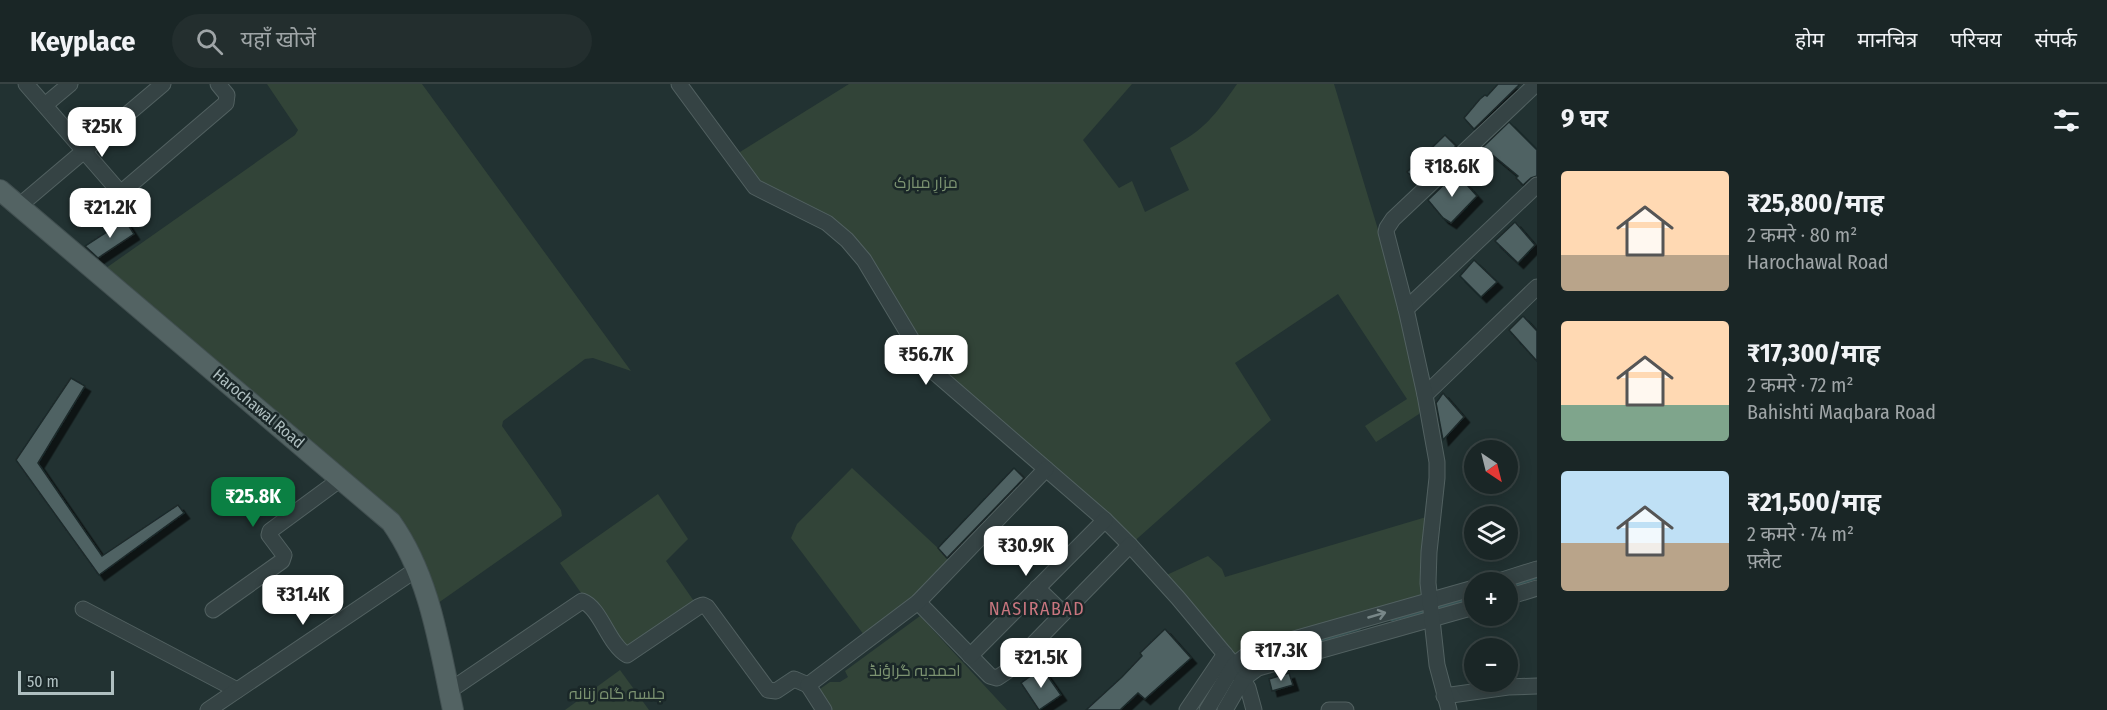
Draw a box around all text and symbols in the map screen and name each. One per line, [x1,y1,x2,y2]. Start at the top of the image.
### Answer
search box [172,14,592,68]
text: Keyplace [30,25,136,58]
icon: search [193,25,226,58]
text: यहाँ खोजें [241,26,316,53]
text: होम [1795,27,1824,53]
text: मानचित्र [1857,27,1917,53]
text: परिचय [1950,27,2002,53]
text: संपर्क [2035,27,2077,53]
text: 9 घर [1561,103,1608,134]
icon: filters [2050,104,2083,137]
pin: ₹25K [66,107,138,158]
text: ₹25K [82,114,122,138]
pin: ₹18.6K [1403,147,1501,198]
text: ₹18.6K [1424,154,1480,178]
park label: مزارِ مبارک [894,173,958,193]
pin: ₹21.2K [61,188,159,239]
text: ₹25,800/माह [1747,188,1884,219]
text: ₹21.2K [84,195,136,219]
icon: home [1609,195,1681,267]
text: 2 कमरे · 80 m² [1747,223,1857,247]
text: Harochawal Road [1747,250,1889,274]
pin: ₹56.7K [877,335,975,386]
text: ₹17,300/माह [1747,338,1880,369]
text: ₹56.7K [899,342,953,366]
icon: home [1609,345,1681,417]
street label: Harochawal Road [209,365,308,452]
text: 2 कमरे · 72 m² [1747,373,1854,397]
text: Bahishti Maqbara Road [1747,400,1936,424]
north arrow [1464,440,1518,494]
map controls [1464,440,1518,692]
pin: ₹25.8K [204,477,302,528]
text: ₹25.8K [225,484,281,508]
text: ₹21,500/माह [1747,487,1881,518]
icon: home [1609,495,1681,567]
button: layers [1464,506,1518,560]
text: 2 कमरे · 74 m² [1747,522,1854,546]
pin: ₹30.9K [977,526,1075,577]
text: ₹30.9K [998,533,1054,557]
text: फ़्लैट [1747,549,1782,573]
button: + [1464,572,1518,626]
pin: ₹31.4K [254,575,352,626]
text: ₹31.4K [276,582,330,606]
district label: NASIRABAD [989,598,1085,620]
one-way arrow [1367,609,1386,620]
pin: ₹17.3K [1232,631,1330,682]
pin: ₹21.5K [992,638,1090,689]
text: ₹17.3K [1255,638,1307,662]
button: − [1464,638,1518,692]
text: ₹21.5K [1014,645,1068,669]
park label: احمدیہ گراؤنڈ [869,661,961,680]
scale bar [18,668,114,696]
text: 50 m [27,672,59,691]
park label: جلسہ گاہ زنانہ [569,684,665,703]

